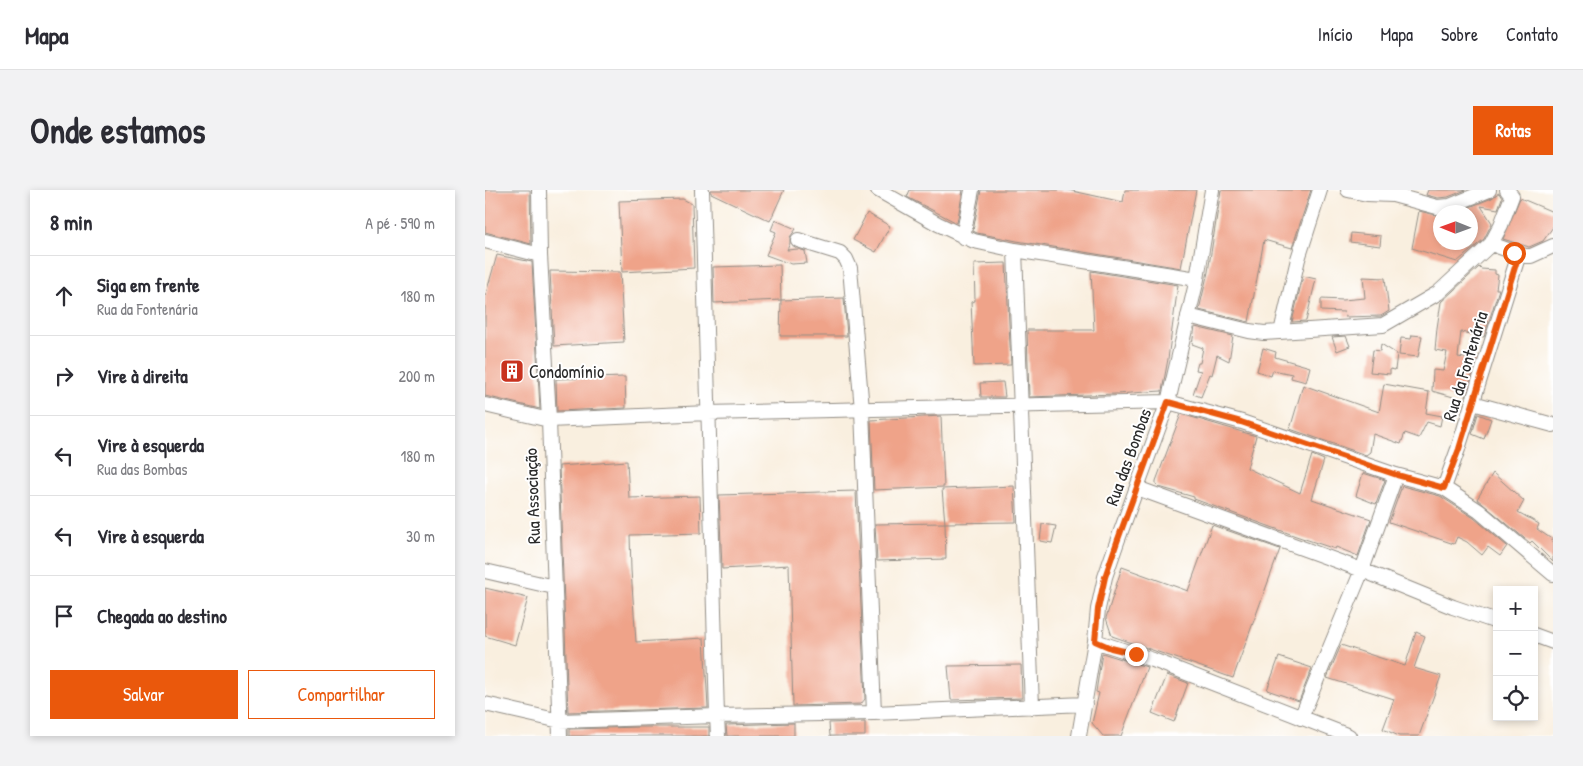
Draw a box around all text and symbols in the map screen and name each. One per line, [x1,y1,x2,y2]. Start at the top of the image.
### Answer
text: Mapa [25,19,68,51]
text: Início [1318,22,1352,47]
text: Mapa [1380,22,1413,47]
text: Sobre [1441,22,1478,47]
text: Contato [1506,22,1558,47]
button: Rotas [1473,106,1553,155]
text: Onde estamos [30,107,205,154]
north arrow [1433,205,1478,250]
text: 8 min [50,208,92,237]
text: A pé · 590 m [365,212,435,234]
route start [1503,242,1526,265]
text: Siga em frente [97,272,200,298]
icon: ahead [50,282,78,310]
text: 180 m [401,285,435,307]
text: Rua da Fontenária [97,298,198,320]
street label: Rua da Fontenária [1436,308,1494,424]
building icon: Condomínio [499,358,525,384]
place label: Condomínio [529,359,604,384]
icon: right [50,362,78,390]
text: Vire à direita [97,363,188,389]
text: 200 m [399,365,435,387]
street label: Rua das Bombas [1099,405,1157,509]
text: Vire à esquerda [97,432,204,458]
icon: left [50,442,78,470]
text: 180 m [401,445,435,467]
street label: Rua Associação [518,448,546,544]
text: Rua das Bombas [97,458,187,480]
icon: left [50,522,78,550]
text: Vire à esquerda [97,523,204,549]
text: 30 m [406,525,435,547]
map controls [1493,586,1538,721]
button: + [1493,586,1538,631]
icon: arrive [50,602,78,630]
text: Chegada ao destino [97,603,227,629]
button: − [1493,631,1538,676]
route end [1125,643,1148,666]
button: Salvar [50,670,238,719]
button: Compartilhar [248,670,435,719]
button: locate [1493,676,1538,721]

